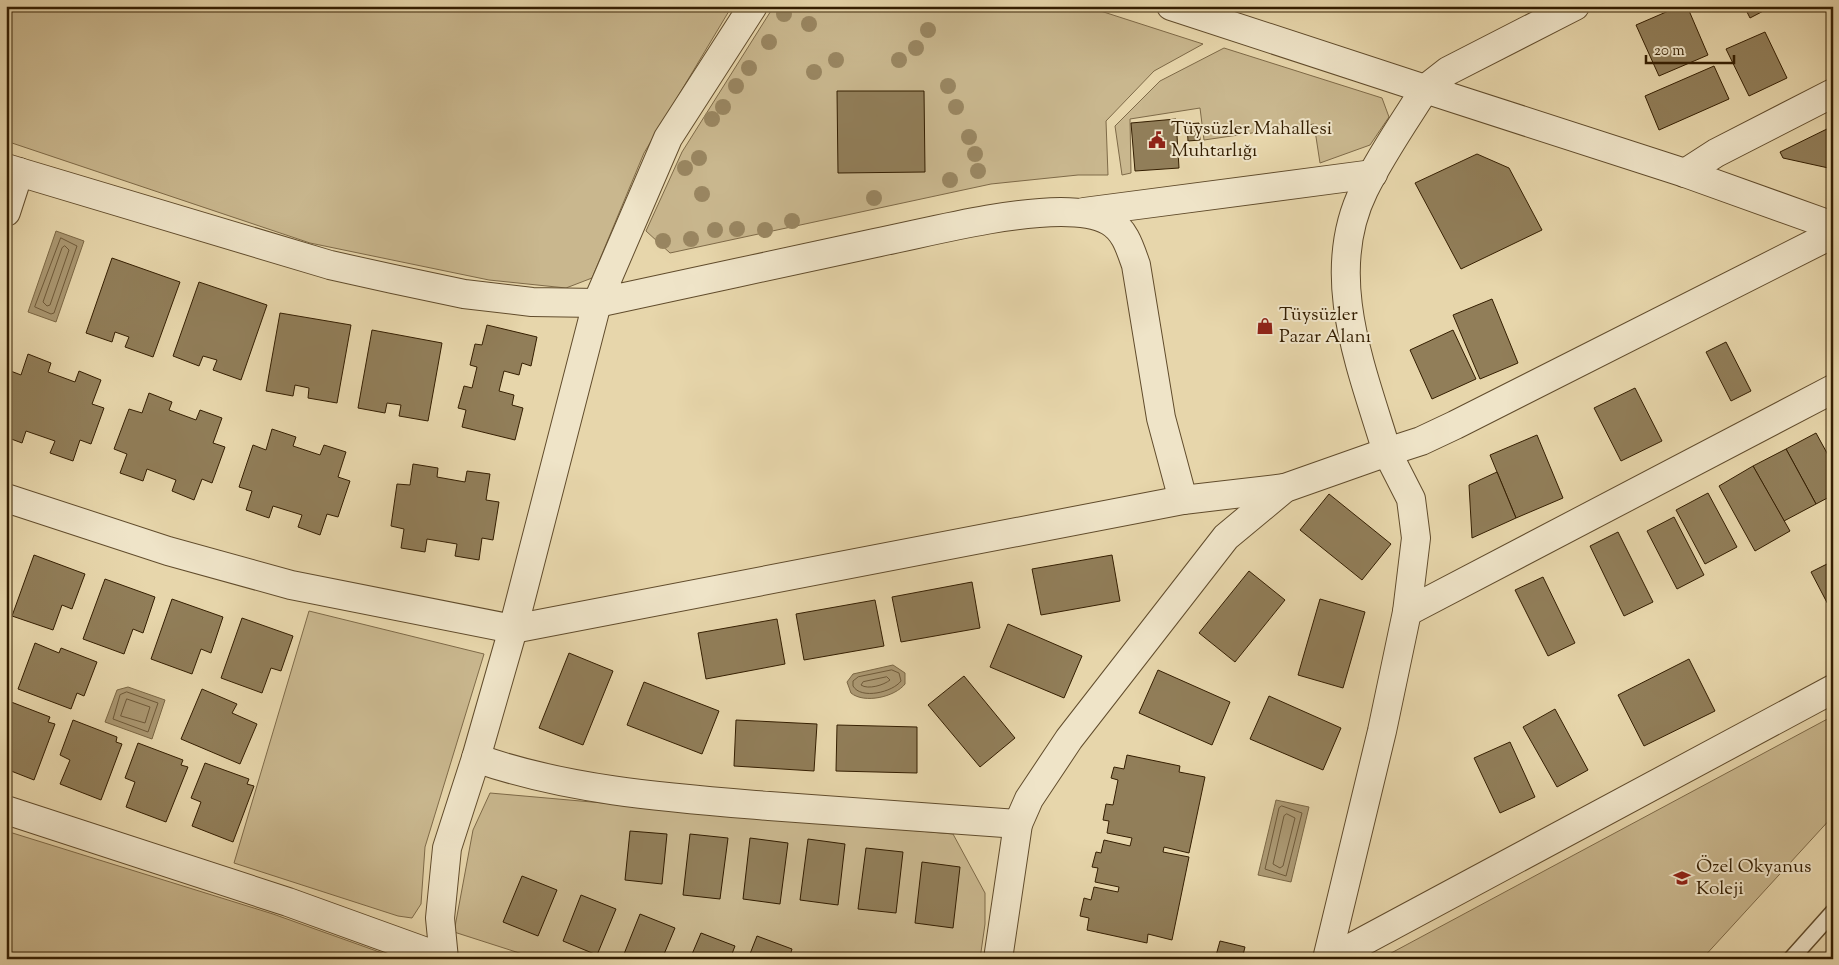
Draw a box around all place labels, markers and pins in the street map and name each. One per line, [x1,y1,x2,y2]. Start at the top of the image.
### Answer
place label: Tüysüzler Mahallesi Muhtarlığı [1171,116,1332,165]
public building icon: Tüysüzler Mahallesi Muhtarlığı [1147,130,1167,150]
place label: Tüysüzler Pazar Alanı [1279,302,1371,351]
shop icon: Tüysüzler Pazar Alanı [1255,316,1275,336]
place label: Özel Okyanus Koleji [1696,854,1811,903]
school or university icon: Özel Okyanus Koleji [1672,868,1692,888]

